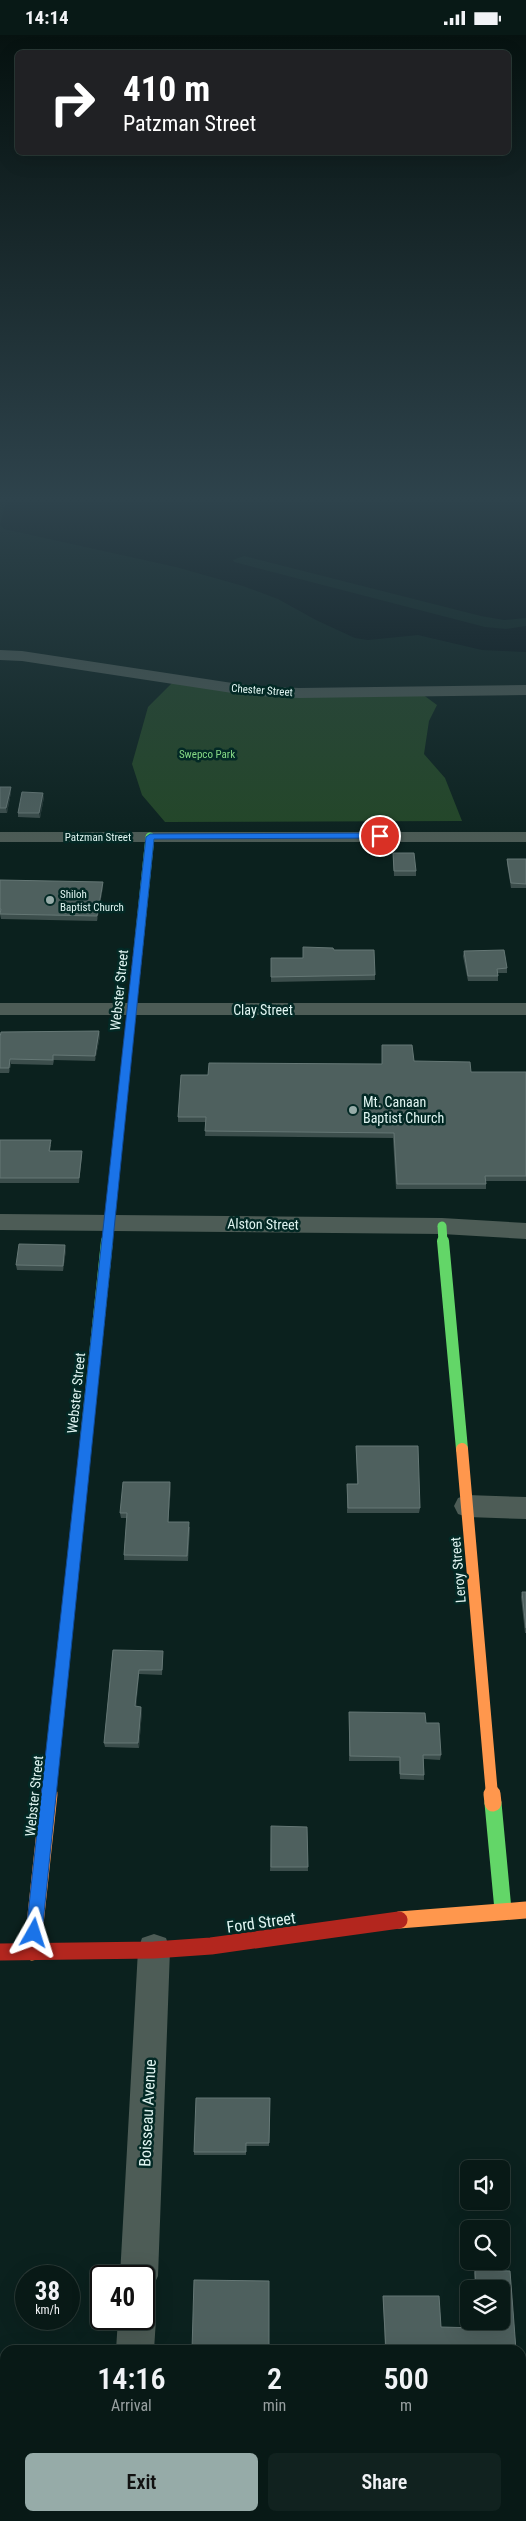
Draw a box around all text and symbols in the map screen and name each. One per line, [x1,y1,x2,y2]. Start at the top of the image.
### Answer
text: 14:14 [25,6,69,29]
text: 410 m [123,69,210,110]
icon: right [40,70,105,135]
text: Patzman Street [123,111,256,136]
street label: Chester Street [231,682,293,699]
park label: Swepco Park [179,748,235,761]
pin [359,815,401,857]
icon: arrive [366,822,394,850]
street label: Patzman Street [65,831,131,844]
place label: Shiloh Baptist Church [60,888,124,914]
marker: Shiloh Baptist Church [44,894,56,906]
street label: Webster Street [107,949,131,1031]
street label: Clay Street [233,1002,293,1018]
place label: Mt. Canaan Baptist Church [363,1094,444,1126]
marker: Mt. Canaan Baptist Church [347,1104,359,1116]
street label: Alston Street [227,1215,299,1233]
street label: Webster Street [64,1352,88,1434]
street label: Leroy Street [447,1536,469,1604]
street label: Webster Street [22,1755,46,1837]
position arrow [7,1906,59,1958]
street label: Ford Street [225,1908,297,1937]
street label: Boisseau Avenue [135,2059,160,2167]
map controls [460,2160,510,2330]
button: sound [460,2160,510,2210]
button: search [460,2220,510,2270]
speed limit sign: 40 [90,2265,155,2330]
text: 38 [35,2277,60,2306]
button: layers [460,2280,510,2330]
text: km/h [35,2303,60,2317]
text: 14:16 [97,2361,166,2396]
text: 2 [267,2361,282,2396]
text: 500 [383,2361,429,2396]
text: Arrival [111,2396,152,2415]
text: min [263,2396,286,2415]
text: m [400,2396,412,2415]
button: Exit [25,2453,258,2511]
button: Share [268,2453,501,2511]

